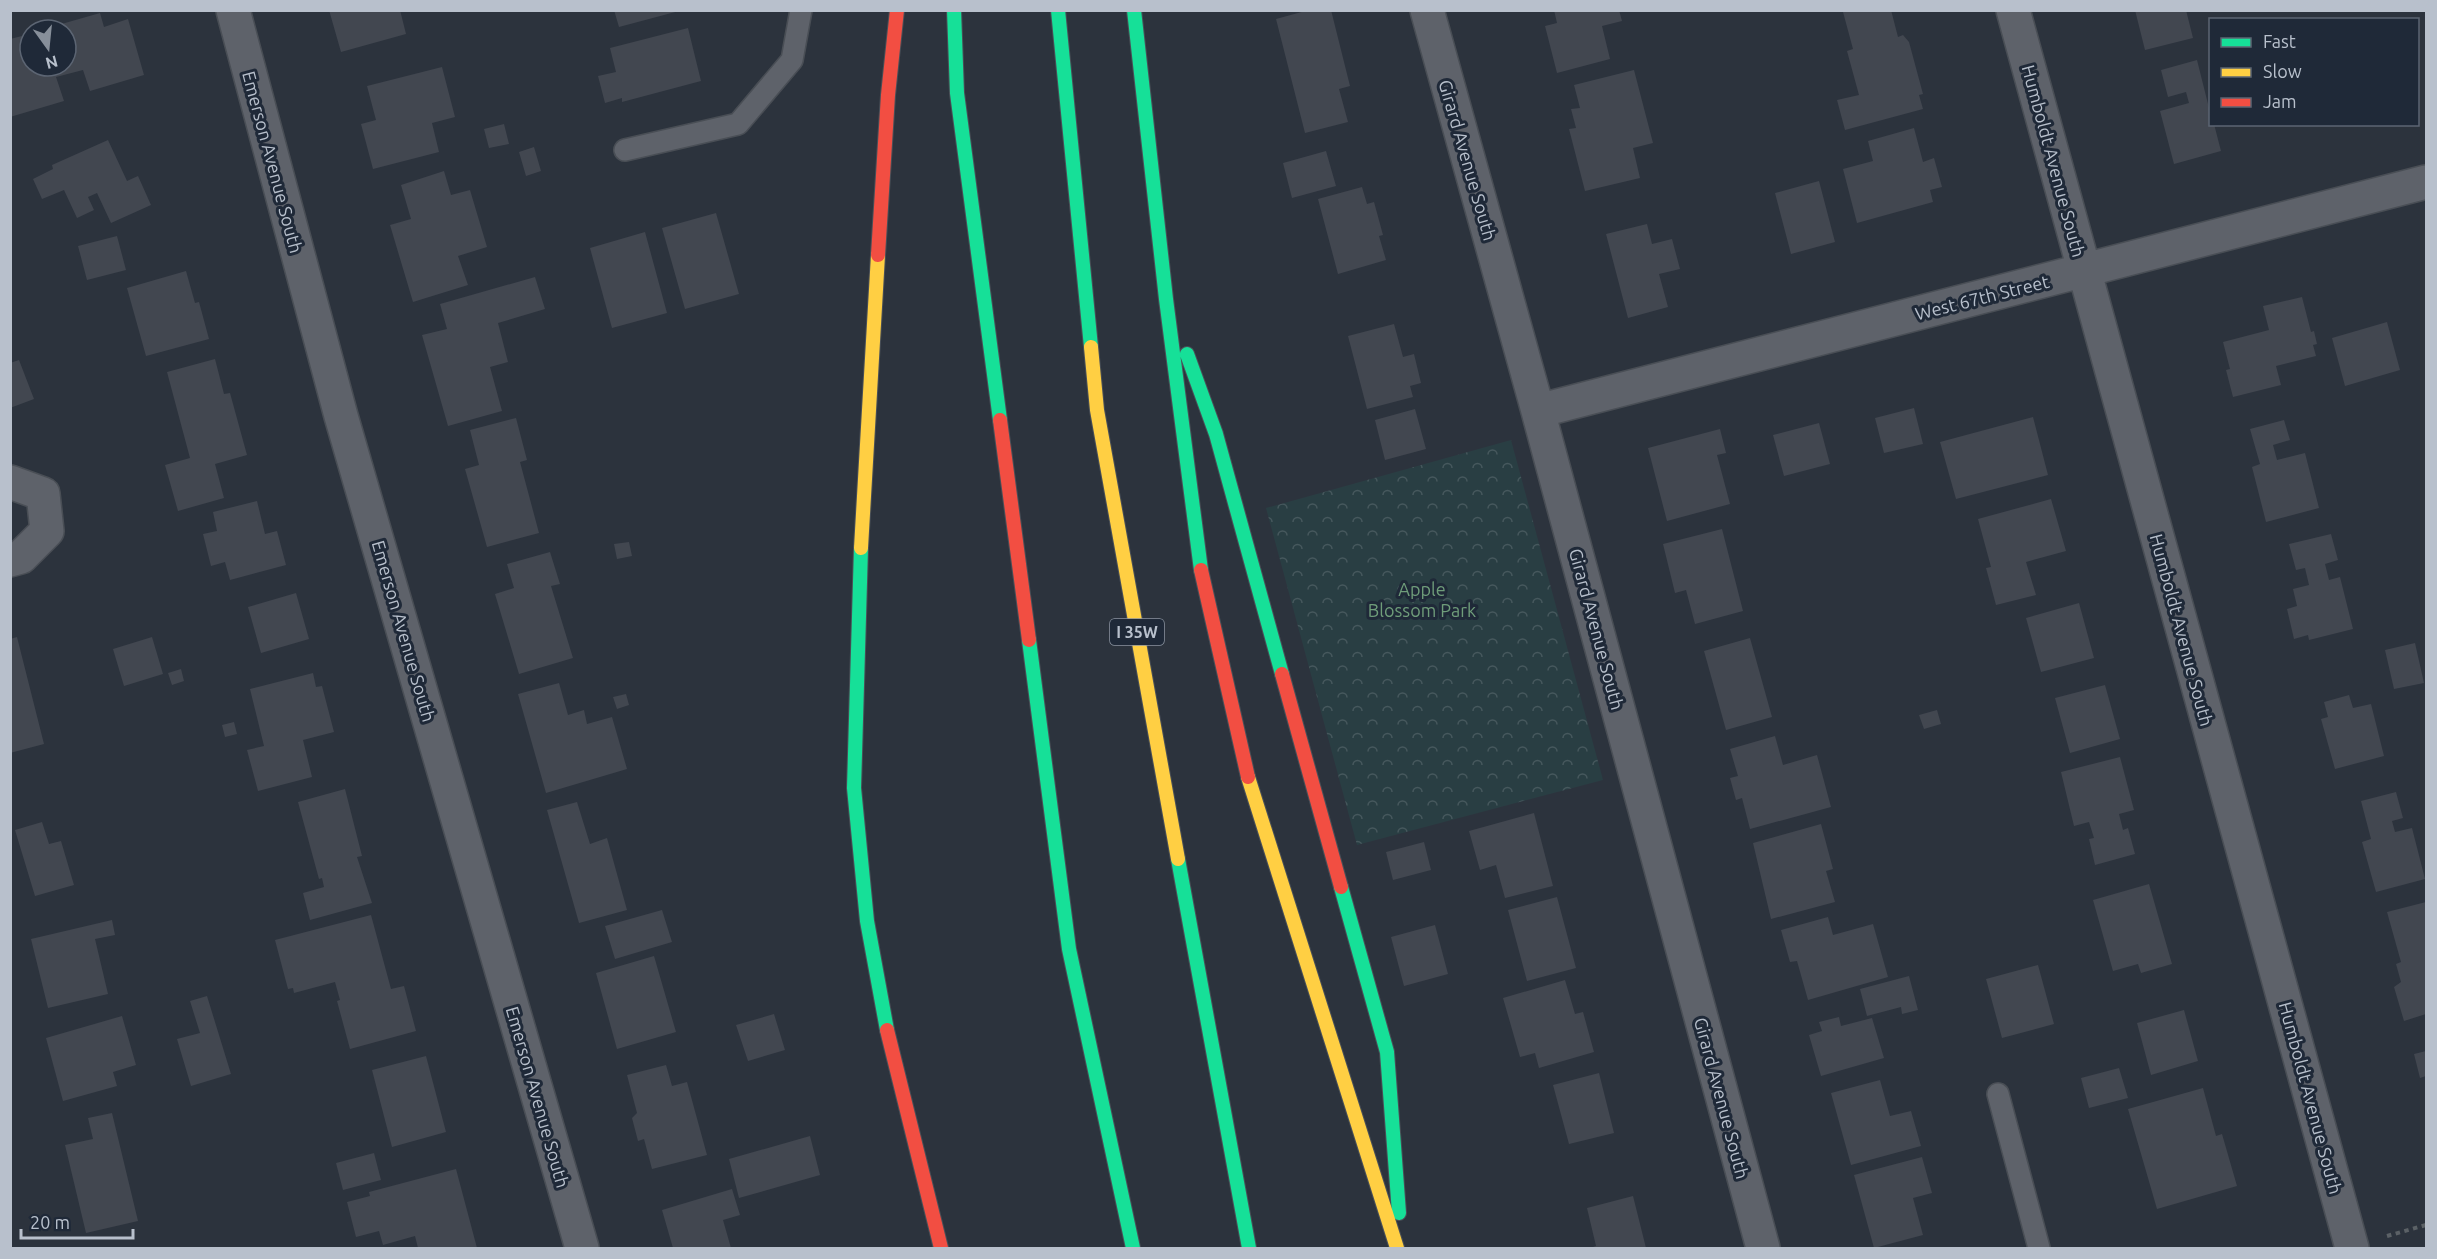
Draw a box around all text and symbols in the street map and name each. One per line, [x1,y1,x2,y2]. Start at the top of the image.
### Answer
north arrow [18,18,78,78]
legend [2209,18,2419,126]
text: Fast [2263,31,2296,51]
text: N [44,52,60,73]
text: Slow [2263,61,2302,81]
street label: Humboldt Avenue South [2019,63,2089,259]
street label: Emerson Avenue South [239,69,307,255]
street label: Girard Avenue South [1435,77,1501,243]
text: Jam [2263,91,2297,111]
street label: West 67th Street [1913,271,2051,323]
street label: Humboldt Avenue South [2147,532,2217,728]
street label: Emerson Avenue South [369,538,439,724]
street label: Girard Avenue South [1566,546,1628,712]
park label: Apple Blossom Park [1368,579,1476,620]
road number: I 35W [1110,619,1164,645]
street label: Humboldt Avenue South [2276,1000,2346,1196]
street label: Emerson Avenue South [503,1004,573,1190]
street label: Girard Avenue South [1691,1015,1753,1181]
scale bar [21,1202,134,1240]
text: 20 m [30,1212,70,1232]

